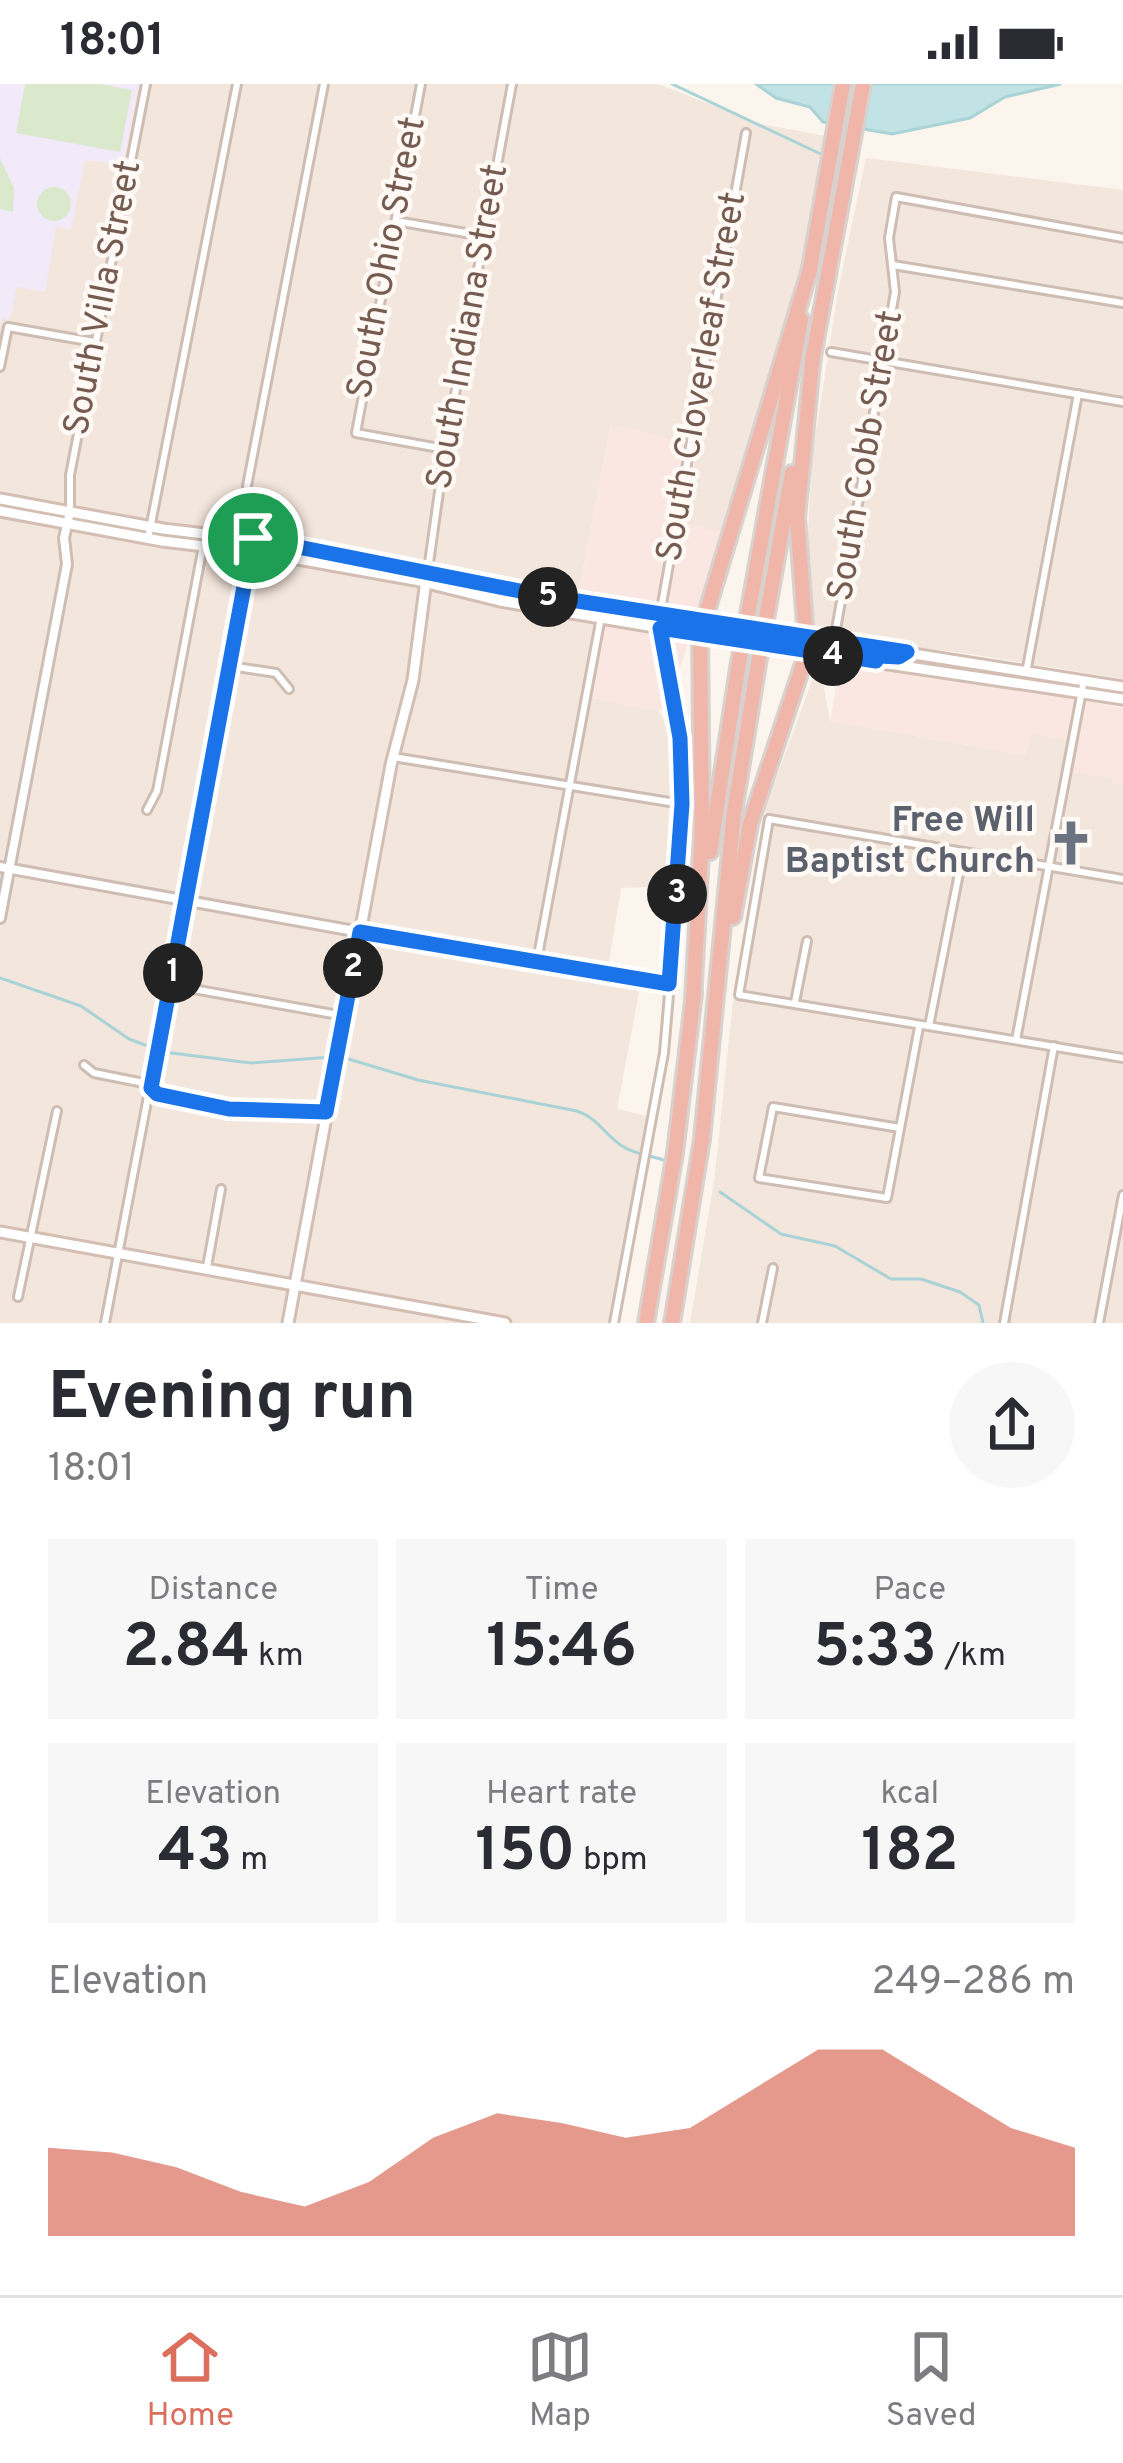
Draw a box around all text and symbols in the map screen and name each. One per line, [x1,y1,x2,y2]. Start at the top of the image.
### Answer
text: 18:01 [60,14,165,71]
street label: South Ohio Street [338,113,438,403]
street label: South Villa Street [55,156,153,440]
street label: South Indiana Street [418,161,520,493]
street label: South Cloverleaf Street [648,189,758,565]
street label: South Cobb Street [819,307,915,605]
pin [202,487,304,589]
icon: arrive [220,505,286,571]
pin: 5 [518,567,578,627]
text: 5 [538,576,558,618]
pin: 4 [803,626,863,686]
text: 4 [822,635,844,677]
place label: Free Will Baptist Church [785,799,1035,886]
church icon: Free Will Baptist Church [1046,818,1096,868]
pin: 3 [647,864,707,924]
text: 3 [667,873,687,915]
pin: 2 [323,938,383,998]
pin: 1 [143,943,203,1003]
text: 2 [343,947,363,989]
text: 1 [166,952,180,994]
text: Evening run [48,1359,416,1442]
button: share [949,1362,1075,1488]
text: 18:01 [48,1446,135,1495]
text: Distance [148,1570,278,1612]
text: Time [525,1570,598,1612]
text: Pace [874,1570,946,1612]
text: 2.84 [123,1612,250,1688]
text: 15:46 [486,1612,637,1688]
text: 5:33 [814,1612,937,1688]
text: km [250,1636,304,1678]
text: /km [937,1636,1006,1678]
text: Elevation [145,1774,281,1816]
text: Heart rate [486,1774,637,1816]
text: kcal [880,1774,939,1816]
text: 43 [158,1816,233,1892]
text: 150 [475,1816,575,1892]
text: 182 [861,1816,958,1892]
text: m [233,1840,268,1882]
text: bpm [575,1840,648,1882]
text: Elevation [48,1959,208,2008]
text: 249–286 m [872,1959,1075,2008]
tab: Home [146,2324,234,2438]
tab: Map [527,2324,593,2438]
tab: Saved [886,2324,977,2438]

